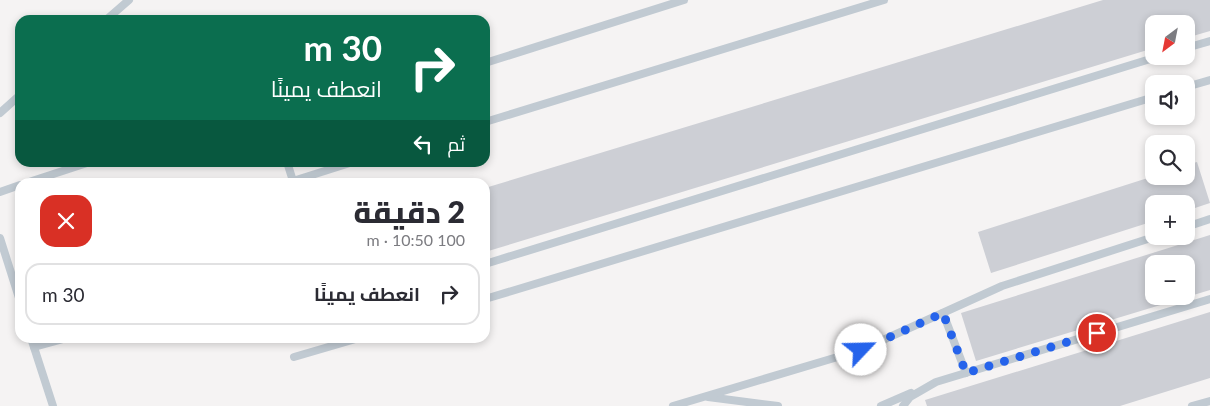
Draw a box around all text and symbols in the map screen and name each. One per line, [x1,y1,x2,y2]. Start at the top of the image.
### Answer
north arrow [1145,15,1195,65]
map controls [1145,15,1195,305]
text: 30 m [304,26,382,68]
icon: right [400,35,465,100]
text: انعطف يمينًا [271,75,382,102]
button: sound [1145,75,1195,125]
icon: left [409,130,437,158]
text: ثم [447,132,465,155]
button: search [1145,135,1195,185]
text: 2 دقيقة [354,193,465,229]
button: close [40,195,92,247]
button: + [1145,195,1195,245]
text: 100 m · 10:50 [366,230,465,249]
button: − [1145,255,1195,305]
icon: right [435,280,463,308]
text: انعطف يمينًا [314,282,420,305]
text: 30 m [42,283,85,306]
pin [1076,312,1118,354]
icon: arrive [1083,319,1111,347]
position arrow [834,323,886,375]

